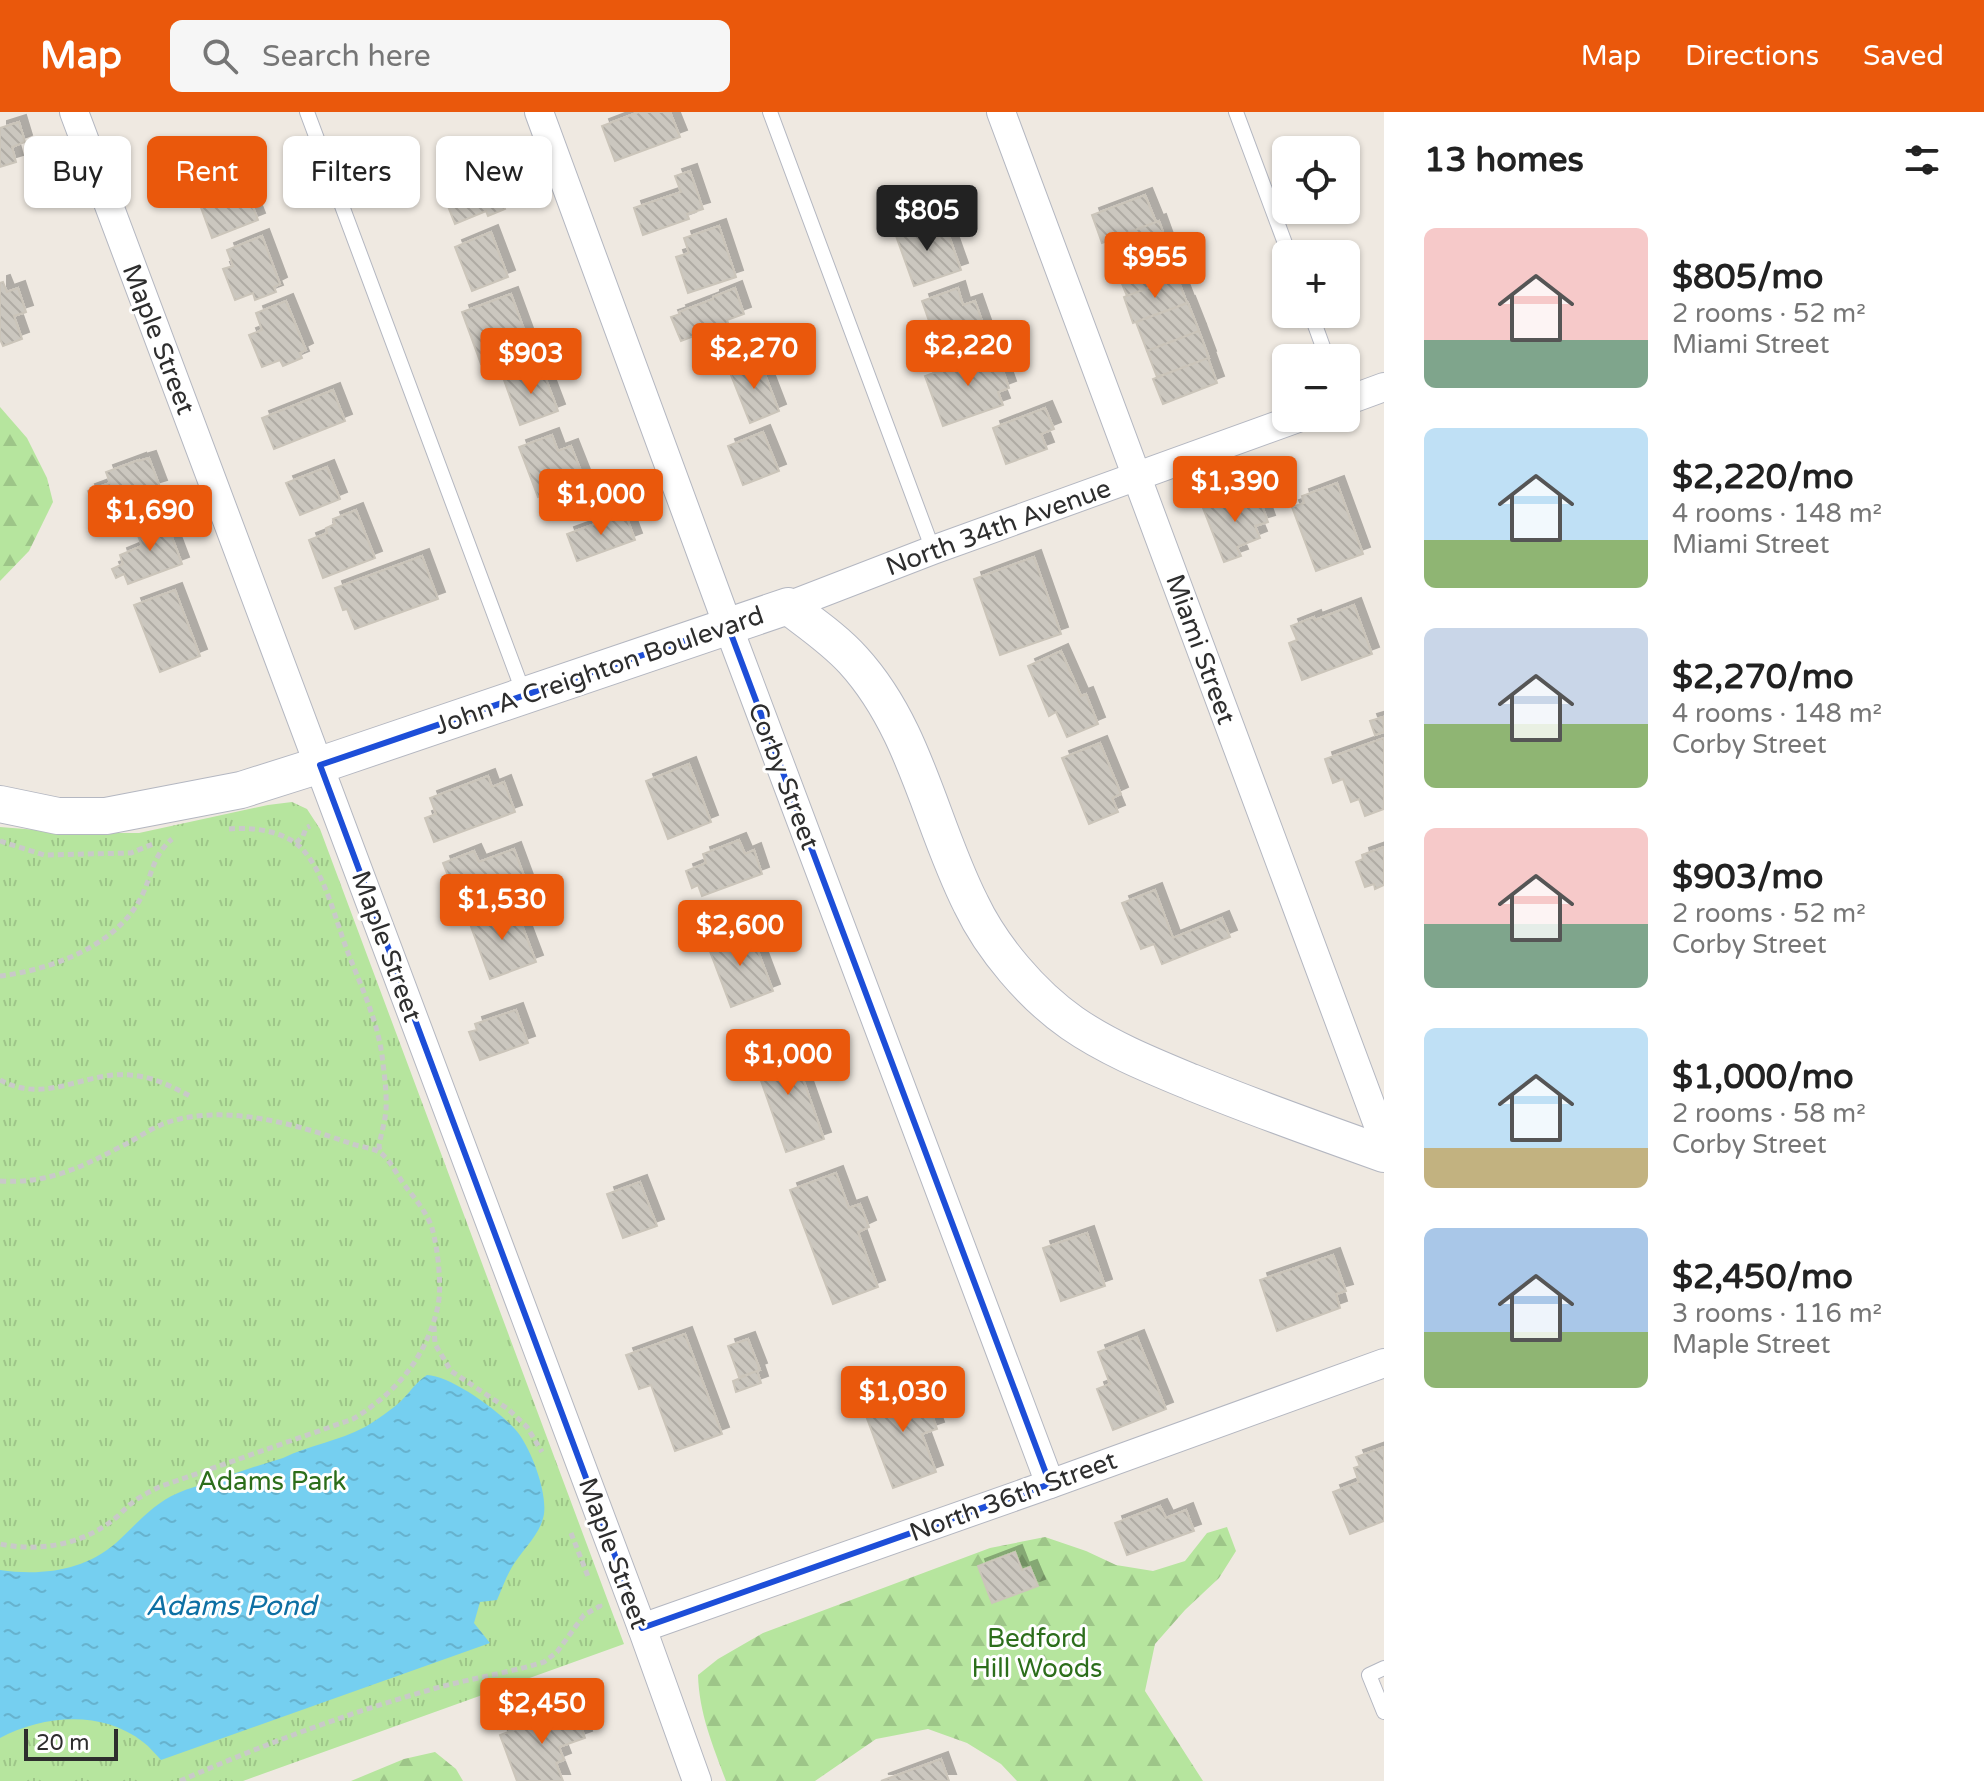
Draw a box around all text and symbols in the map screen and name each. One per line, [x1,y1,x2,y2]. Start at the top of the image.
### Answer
search box [170,20,730,92]
text: Map [40,33,122,79]
icon: search [198,34,242,78]
text: Search here [262,38,431,75]
text: Map [1581,39,1641,73]
text: Directions [1685,39,1819,73]
text: Saved [1863,39,1944,73]
chip: Buy [24,136,131,208]
chip: Rent [147,136,267,208]
chip: Filters [283,136,420,208]
chip: New [436,136,552,208]
map controls [1272,136,1360,432]
button: locate [1272,136,1360,224]
icon: filters [1900,138,1944,182]
text: 13 homes [1424,140,1584,181]
pin: $805 [880,185,974,253]
text: $805 [894,195,960,226]
pin: $955 [1108,232,1202,300]
button: + [1272,240,1360,328]
text: $955 [1122,242,1188,273]
text: $805/mo [1672,257,1823,298]
street label: Maple Street [116,260,201,419]
icon: home [1488,260,1584,356]
text: 2 rooms · 52 m² [1672,298,1866,329]
pin: $2,220 [903,320,1033,388]
pin: $2,270 [689,323,819,391]
pin: $903 [484,328,578,396]
text: Miami Street [1672,329,1829,360]
text: $2,220 [924,330,1012,361]
text: $2,270 [710,333,798,364]
text: $903 [498,338,564,369]
button: − [1272,344,1360,432]
pin: $1,390 [1170,456,1300,524]
text: $2,220/mo [1672,457,1854,498]
icon: home [1488,460,1584,556]
text: $1,390 [1191,466,1279,497]
pin: $1,000 [536,469,666,537]
street label: North 34th Avenue [881,472,1115,583]
text: $1,000 [557,479,645,510]
pin: $1,690 [85,485,215,553]
text: $1,690 [106,495,194,526]
text: 4 rooms · 148 m² [1672,498,1882,529]
text: Miami Street [1672,529,1829,560]
street label: Miami Street [1159,570,1242,728]
street label: John A Creighton Boulevard [431,599,768,741]
text: $2,270/mo [1672,657,1854,698]
icon: home [1488,660,1584,756]
street label: Corby Street [741,698,826,854]
text: 4 rooms · 148 m² [1672,698,1882,729]
text: Corby Street [1672,729,1827,760]
text: $903/mo [1672,857,1823,898]
icon: home [1488,860,1584,956]
street label: Maple Street [345,866,428,1026]
pin: $1,530 [437,874,567,942]
text: $1,530 [458,884,546,915]
text: 2 rooms · 52 m² [1672,898,1866,929]
pin: $2,600 [675,900,805,968]
text: $2,600 [696,910,784,941]
text: Corby Street [1672,929,1827,960]
pin: $1,000 [723,1029,853,1097]
text: $1,000 [744,1039,832,1070]
text: $1,000/mo [1672,1057,1854,1098]
icon: home [1488,1060,1584,1156]
text: 2 rooms · 58 m² [1672,1098,1866,1129]
text: Corby Street [1672,1129,1827,1160]
text: $2,450/mo [1672,1257,1853,1298]
icon: home [1488,1260,1584,1356]
text: 3 rooms · 116 m² [1672,1298,1882,1329]
text: Maple Street [1672,1329,1830,1360]
pin: $1,030 [838,1366,968,1434]
text: $1,030 [859,1376,947,1407]
street label: North 36th Street [905,1445,1121,1548]
park label: Adams Park [198,1466,346,1497]
street label: Maple Street [572,1473,655,1633]
water label: Adams Pond [146,1589,320,1623]
park label: Bedford Hill Woods [971,1623,1103,1684]
pin: $2,450 [477,1678,607,1746]
text: $2,450 [498,1688,586,1719]
scale bar [24,1725,118,1761]
text: 20 m [36,1730,90,1756]

